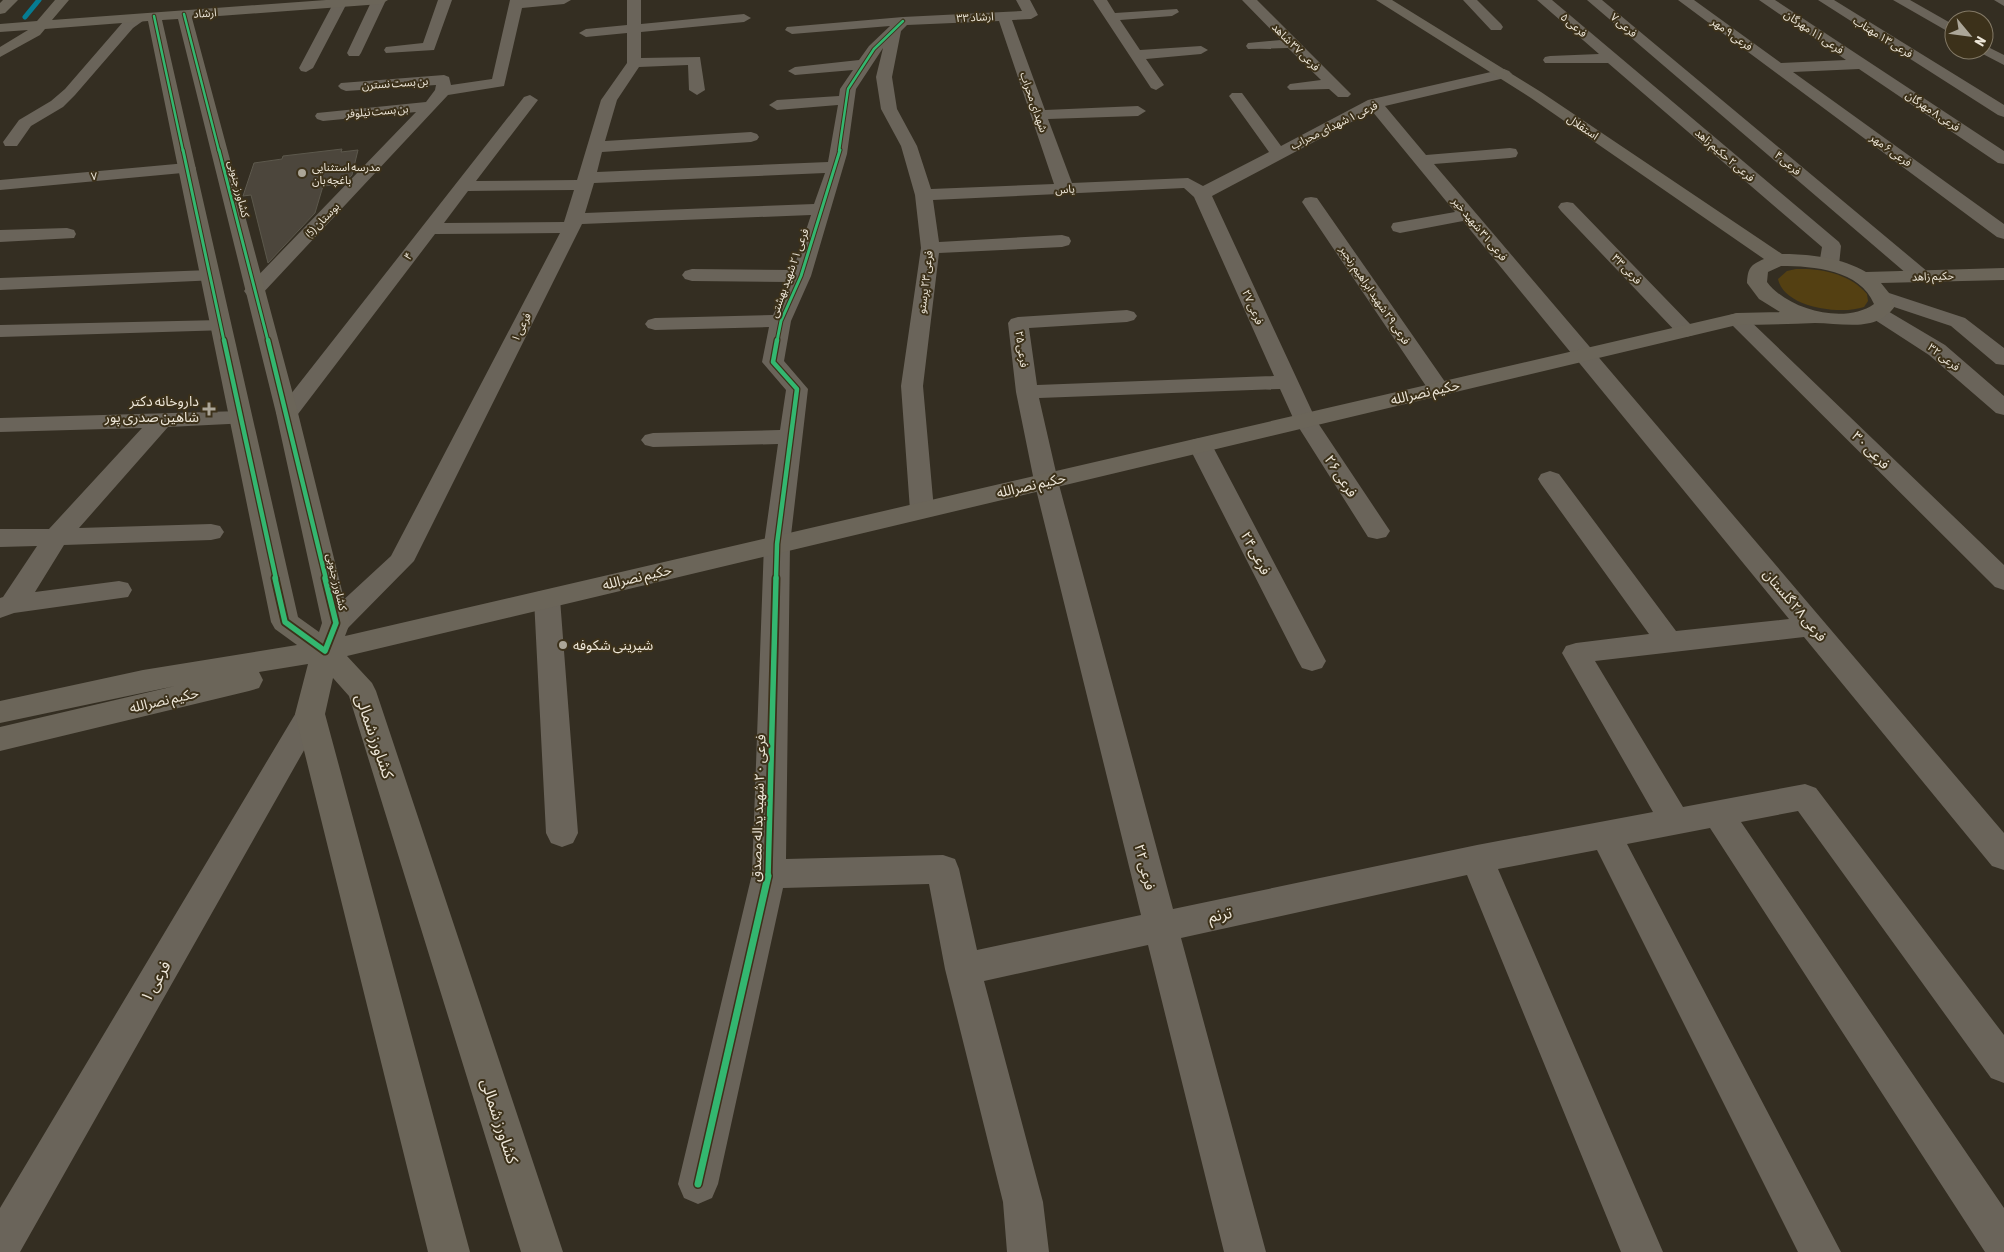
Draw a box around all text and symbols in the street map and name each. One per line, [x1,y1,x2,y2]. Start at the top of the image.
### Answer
street label: ارشاد [193,6,217,21]
street label: فرعی ۱۱ مهرگان [1782,8,1846,57]
street label: ارشاد ۳۳ [956,10,994,25]
north arrow [1944,10,1994,60]
street label: فرعی ۵ [1558,11,1590,40]
street label: فرعی ۷ [1608,11,1640,40]
street label: فرعی ۱۳ مهتاب [1850,14,1915,61]
street label: فرعی ۹ مهر [1708,15,1755,54]
street label: فرعی ۳۷ شاهد [1269,21,1322,74]
text: N [1971,34,1989,49]
street label: شهدای محراب [1017,70,1050,134]
street label: بن بست نسترن [361,75,429,92]
street label: فرعی ۸ مهرگان [1903,89,1962,134]
street label: فرعی ۱ شهدای محراب [1289,99,1380,152]
street label: بن بست نیلوفر [344,102,409,121]
street label: استقلال [1565,112,1601,142]
street label: فرعی ۲ حکیم زاهد [1691,126,1757,186]
street label: فرعی ۶ مهر [1867,131,1914,170]
street label: فرعی ۴ [1772,149,1804,178]
street label: کشاورز جنوبی [225,159,252,219]
place label: مدرسه استثنایی باغچه بان [312,161,381,188]
marker: مدرسه استثنایی باغچه بان [296,167,308,179]
street label: ۷ [90,170,98,182]
street label: یاس [1055,182,1075,197]
street label: فرعی ۳۱ شهید خیر [1449,194,1510,264]
street label: بوستان (5) [303,200,342,241]
street label: فرعی ۲۱ شهید بهشتی [767,227,812,320]
street label: فرعی ۲۹ شهید ابراهیم رنجبر [1335,243,1412,348]
street label: ۴ [401,250,415,262]
street label: فرعی ۲۳ پرستو [915,250,937,314]
street label: فرعی ۳۳ [1609,252,1644,287]
street label: حکیم زاهد [1912,269,1955,286]
street label: فرعی ۲۷ [1239,288,1266,327]
street label: فرعی ۱ [509,311,534,344]
street label: فرعی ۲۵ [1013,330,1031,368]
street label: فرعی ۳۲ [1925,341,1962,374]
street label: حکیم نصرالله [1389,376,1462,411]
place label: داروخانه دکتر شاهین صدری پور [104,393,199,427]
marker: داروخانه دکتر شاهین صدری پور [203,403,215,415]
street label: فرعی ۳۰ [1848,428,1893,473]
street label: فرعی ۲۶ [1321,452,1360,501]
street label: حکیم نصرالله [995,469,1068,504]
street label: فرعی ۲۴ [1237,529,1274,578]
street label: کشاورز جنوبی [324,552,349,612]
street label: حکیم نصرالله [601,561,674,596]
street label: فرعی ۲۸ گلستان [1759,566,1830,645]
place label: شیرینی شکوفه [573,637,653,654]
marker: شیرینی شکوفه [557,639,569,651]
street label: حکیم نصرالله [128,684,201,719]
street label: کشاورز شمالی [351,691,398,781]
street label: فرعی ۲۰ شهید یداله مصدق [747,734,770,882]
street label: فرعی ۲۲ [1131,842,1158,892]
street label: ترنم [1206,903,1235,929]
street label: فرعی ۱ [136,957,175,1005]
street label: کشاورز شمالی [477,1076,522,1166]

